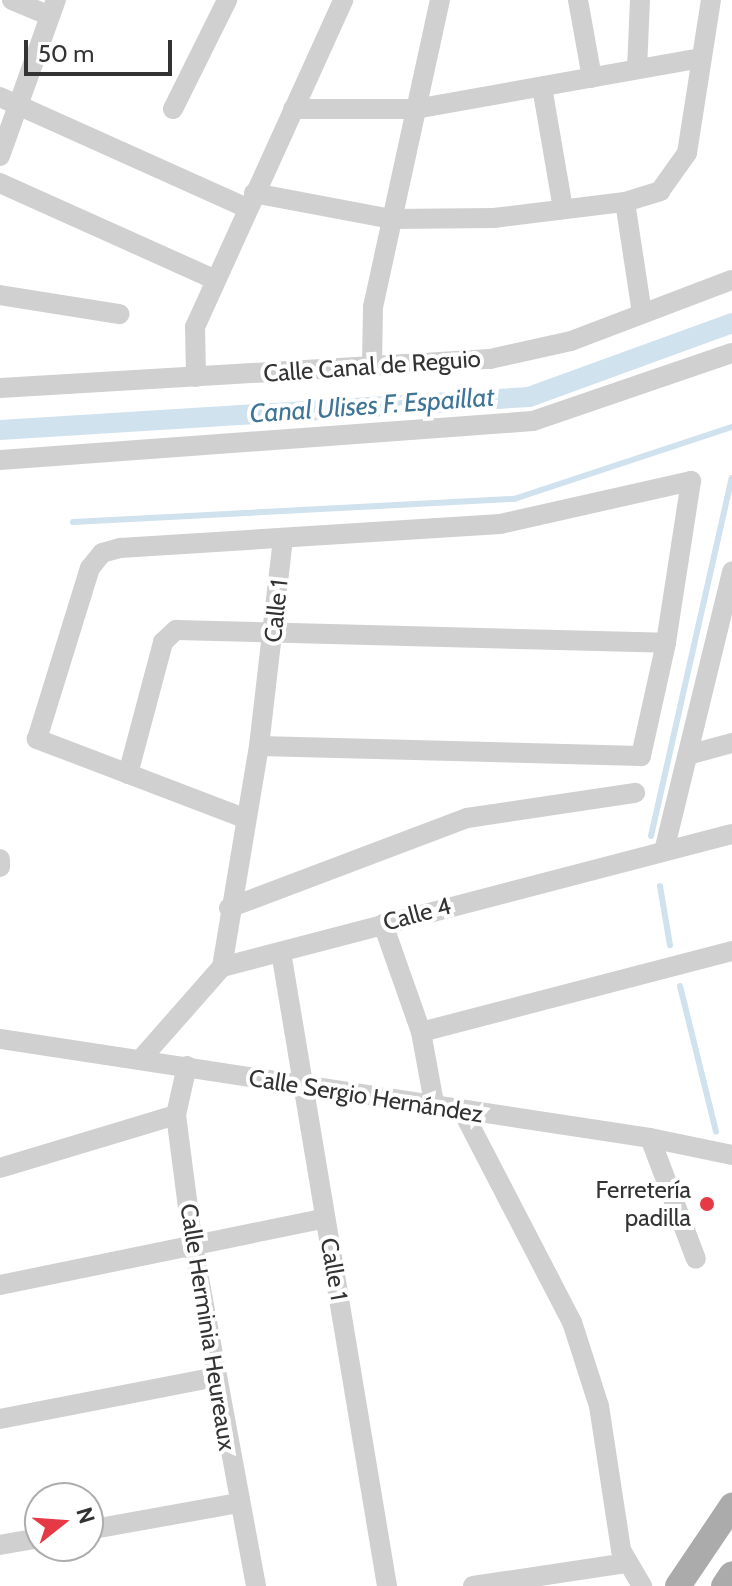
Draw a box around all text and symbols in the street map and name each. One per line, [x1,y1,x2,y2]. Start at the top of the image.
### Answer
scale bar [28,24,176,74]
text: 50 m [38,39,94,68]
street label: Calle Canal de Reguio [262,344,482,388]
water label: Canal Ulises F. Espaillat [249,382,495,430]
street label: Calle 1 [258,578,294,644]
street label: Calle 4 [380,891,454,937]
street label: Calle Sergio Hernández [247,1063,485,1129]
place label: Ferretería padilla [596,1176,691,1232]
marker: Ferretería padilla [698,1195,716,1213]
street label: Calle Herminia Heureaux [174,1201,242,1453]
street label: Calle 1 [314,1235,354,1303]
north arrow [24,1482,104,1562]
text: N [70,1504,101,1527]

